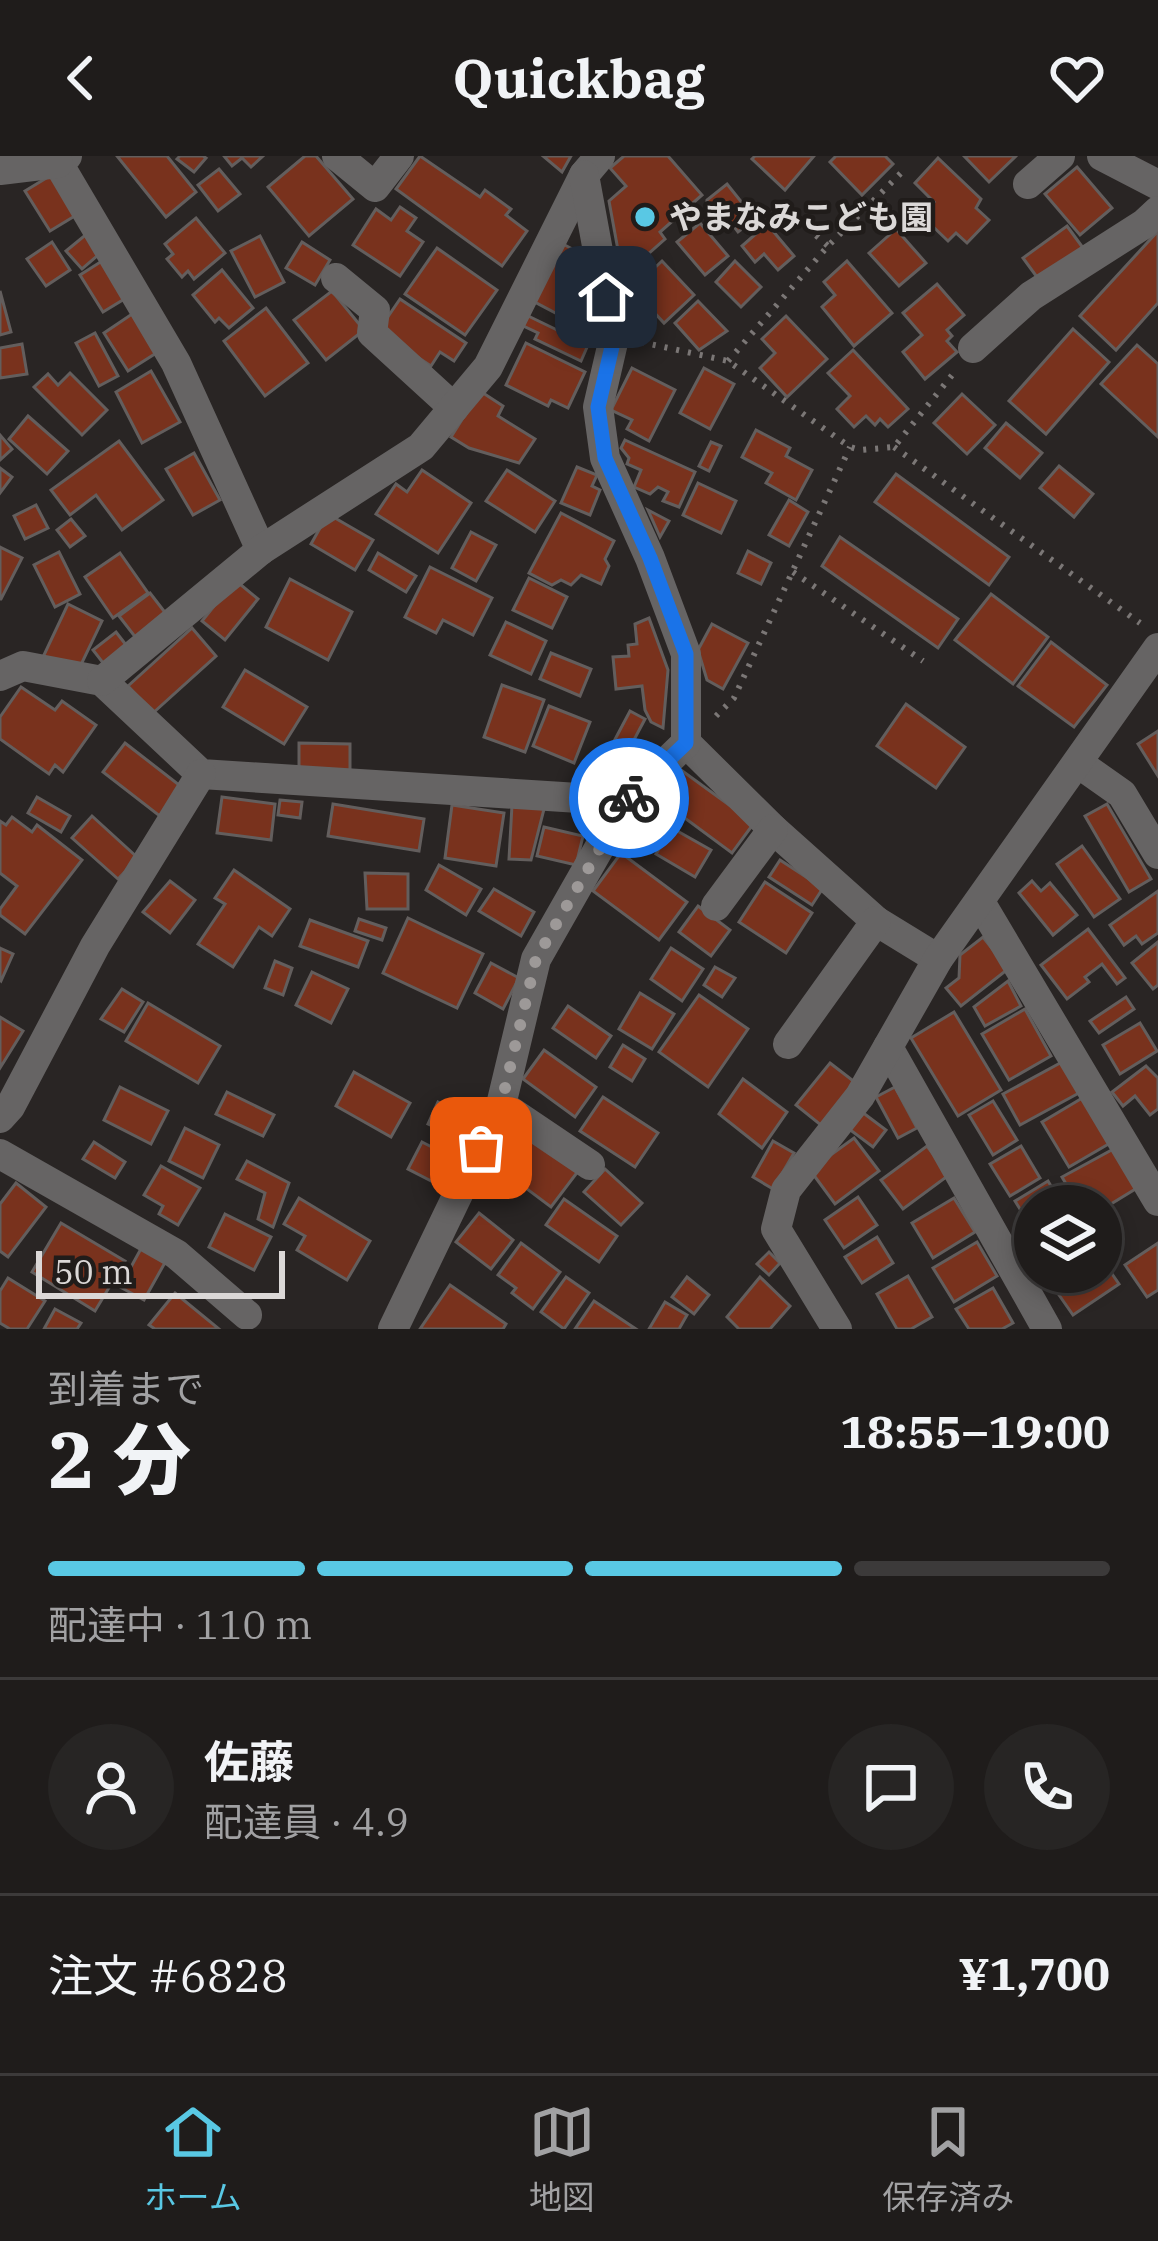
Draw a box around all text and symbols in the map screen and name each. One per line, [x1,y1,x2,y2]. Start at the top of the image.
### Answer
text: Quickbag [453,43,705,113]
icon: back [48,45,114,111]
icon: heart [1044,45,1110,111]
place label: やまなみこども園 [669,195,933,238]
marker: やまなみこども園 [632,204,658,230]
pin [555,246,657,348]
icon: home [573,264,639,330]
courier [569,738,689,858]
icon: bike [596,765,662,831]
pin [430,1097,532,1199]
icon: bag [448,1115,514,1181]
map controls [1014,1185,1122,1293]
button: layers [1014,1185,1122,1293]
scale bar [36,1245,285,1298]
text: 50 m [54,1250,133,1293]
text: 到着まで [48,1363,204,1414]
text: 18:55–19:00 [840,1402,1110,1460]
text: 2 分 [48,1408,191,1509]
text: 配達中 · 110 m [48,1599,312,1650]
button: person [48,1724,174,1850]
button: chat [828,1724,954,1850]
button: phone [984,1724,1110,1850]
text: 佐藤 [204,1732,294,1790]
text: 配達員 · 4.9 [204,1796,409,1847]
text: ¥1,700 [959,1944,1110,2002]
text: 注文 #6828 [48,1946,288,2004]
tab: ホーム [144,2099,242,2219]
tab: 地図 [529,2099,595,2219]
tab: 保存済み [882,2099,1014,2219]

